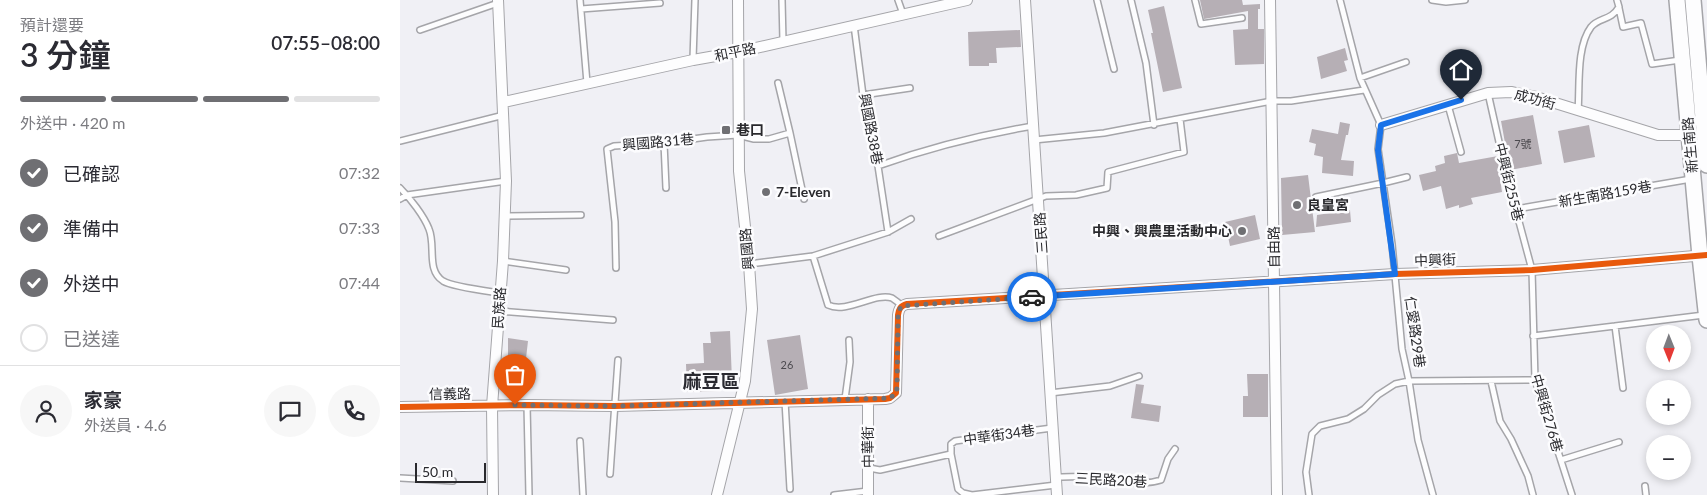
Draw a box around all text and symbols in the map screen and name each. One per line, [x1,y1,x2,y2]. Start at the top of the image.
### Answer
text: 預計還要 [20,15,84,34]
text: 07:55–08:00 [271,31,380,54]
text: 3 分鐘 [20,35,111,74]
street label: 和平路 [713,39,757,64]
pin [1440,49,1482,100]
icon: home [1447,56,1475,84]
street label: 成功街 [1513,85,1558,112]
street label: 興國路38巷 [856,92,887,166]
text: 外送中 · 420 m [20,113,125,132]
street label: 新生南路 [1679,116,1700,174]
place label: 巷口 [736,121,764,138]
marker: 巷口 [720,124,732,136]
street label: 興國路31巷 [621,130,695,153]
house number: 7號 [1514,137,1532,150]
street label: 中興街255巷 [1492,141,1527,223]
icon: check [20,159,48,187]
text: 已確認 [63,162,120,185]
text: 07:32 [339,163,380,182]
street label: 新生南路159巷 [1557,177,1653,210]
place label: 7-Eleven [776,183,831,200]
marker: 7-Eleven [760,186,772,198]
place label: 良皇宮 [1307,196,1349,213]
marker: 良皇宮 [1291,199,1303,211]
street label: 三民路 [1031,211,1050,255]
icon: check [20,214,48,242]
text: 準備中 [63,217,120,240]
text: 07:33 [339,218,380,237]
place label: 中興、興農里活動中心 [1092,222,1232,239]
marker: 中興、興農里活動中心 [1236,225,1248,237]
street label: 自由路 [1265,226,1282,268]
street label: 興國路 [736,227,757,271]
street label: 中興街 [1414,250,1456,269]
icon: check [20,269,48,297]
text: 外送中 [63,272,120,295]
courier [1007,272,1057,322]
text: 07:44 [339,273,380,292]
icon: car [1018,283,1046,311]
street label: 民族路 [489,286,508,330]
street label: 仁愛路29巷 [1402,295,1429,369]
north arrow [1646,325,1691,370]
map controls [1646,325,1691,480]
text: 已送達 [63,327,120,350]
pin [494,354,536,405]
house number: 26 [781,358,793,371]
icon: bag [501,361,529,389]
district label: 麻豆區 [682,369,740,392]
street label: 中興街276巷 [1528,372,1567,454]
button: + [1646,380,1691,425]
button: person [20,385,72,437]
button: chat [264,385,316,437]
button: phone [328,385,380,437]
street label: 信義路 [429,385,471,402]
text: 家豪 [84,388,122,411]
text: 外送員 · 4.6 [84,415,167,434]
street label: 中華街34巷 [962,421,1036,448]
street label: 中華街 [859,426,876,468]
button: − [1646,435,1691,480]
scale bar [415,460,486,483]
text: 50 m [422,463,453,480]
street label: 三民路20巷 [1075,469,1148,490]

